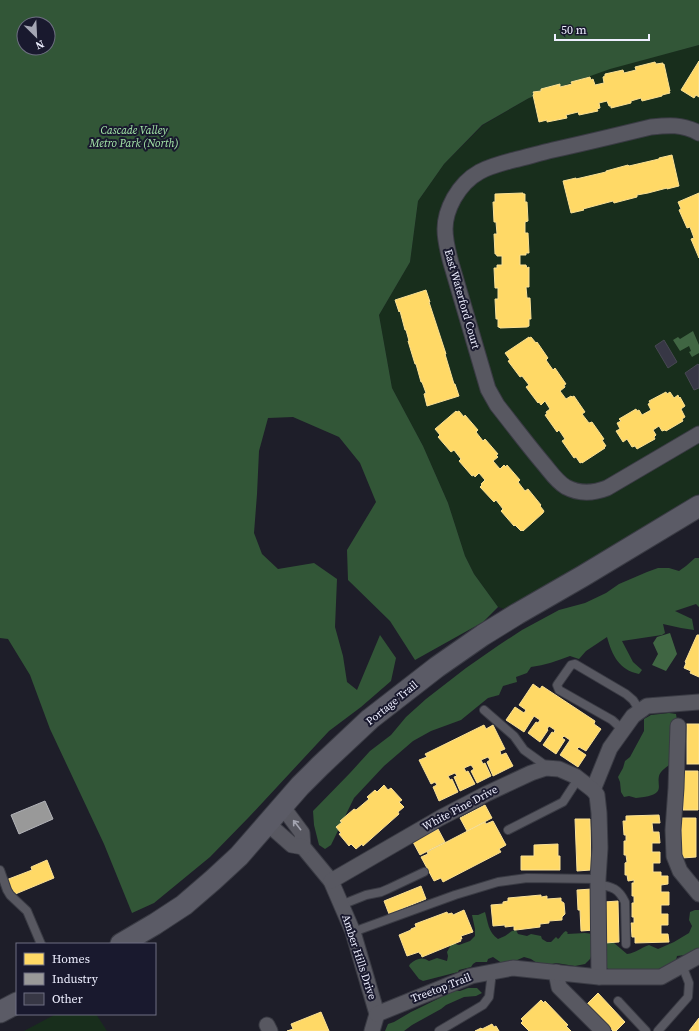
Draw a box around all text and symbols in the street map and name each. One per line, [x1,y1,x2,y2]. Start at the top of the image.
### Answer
north arrow [16,16,56,56]
scale bar [555,16,649,42]
text: 50 m [561,22,587,38]
text: N [33,36,47,53]
park label: Cascade Valley Metro Park (North) [88,123,179,151]
street label: East Waterford Court [441,247,484,351]
street label: Portage Trail [363,677,421,729]
street label: White Pine Drive [420,782,501,834]
one-way arrow [292,820,301,831]
street label: Amber Hills Drive [338,912,380,1002]
legend [16,943,156,1015]
text: Homes [52,951,90,967]
street label: Treetop Trail [409,970,473,1006]
text: Industry [52,971,99,987]
text: Other [52,991,83,1007]

